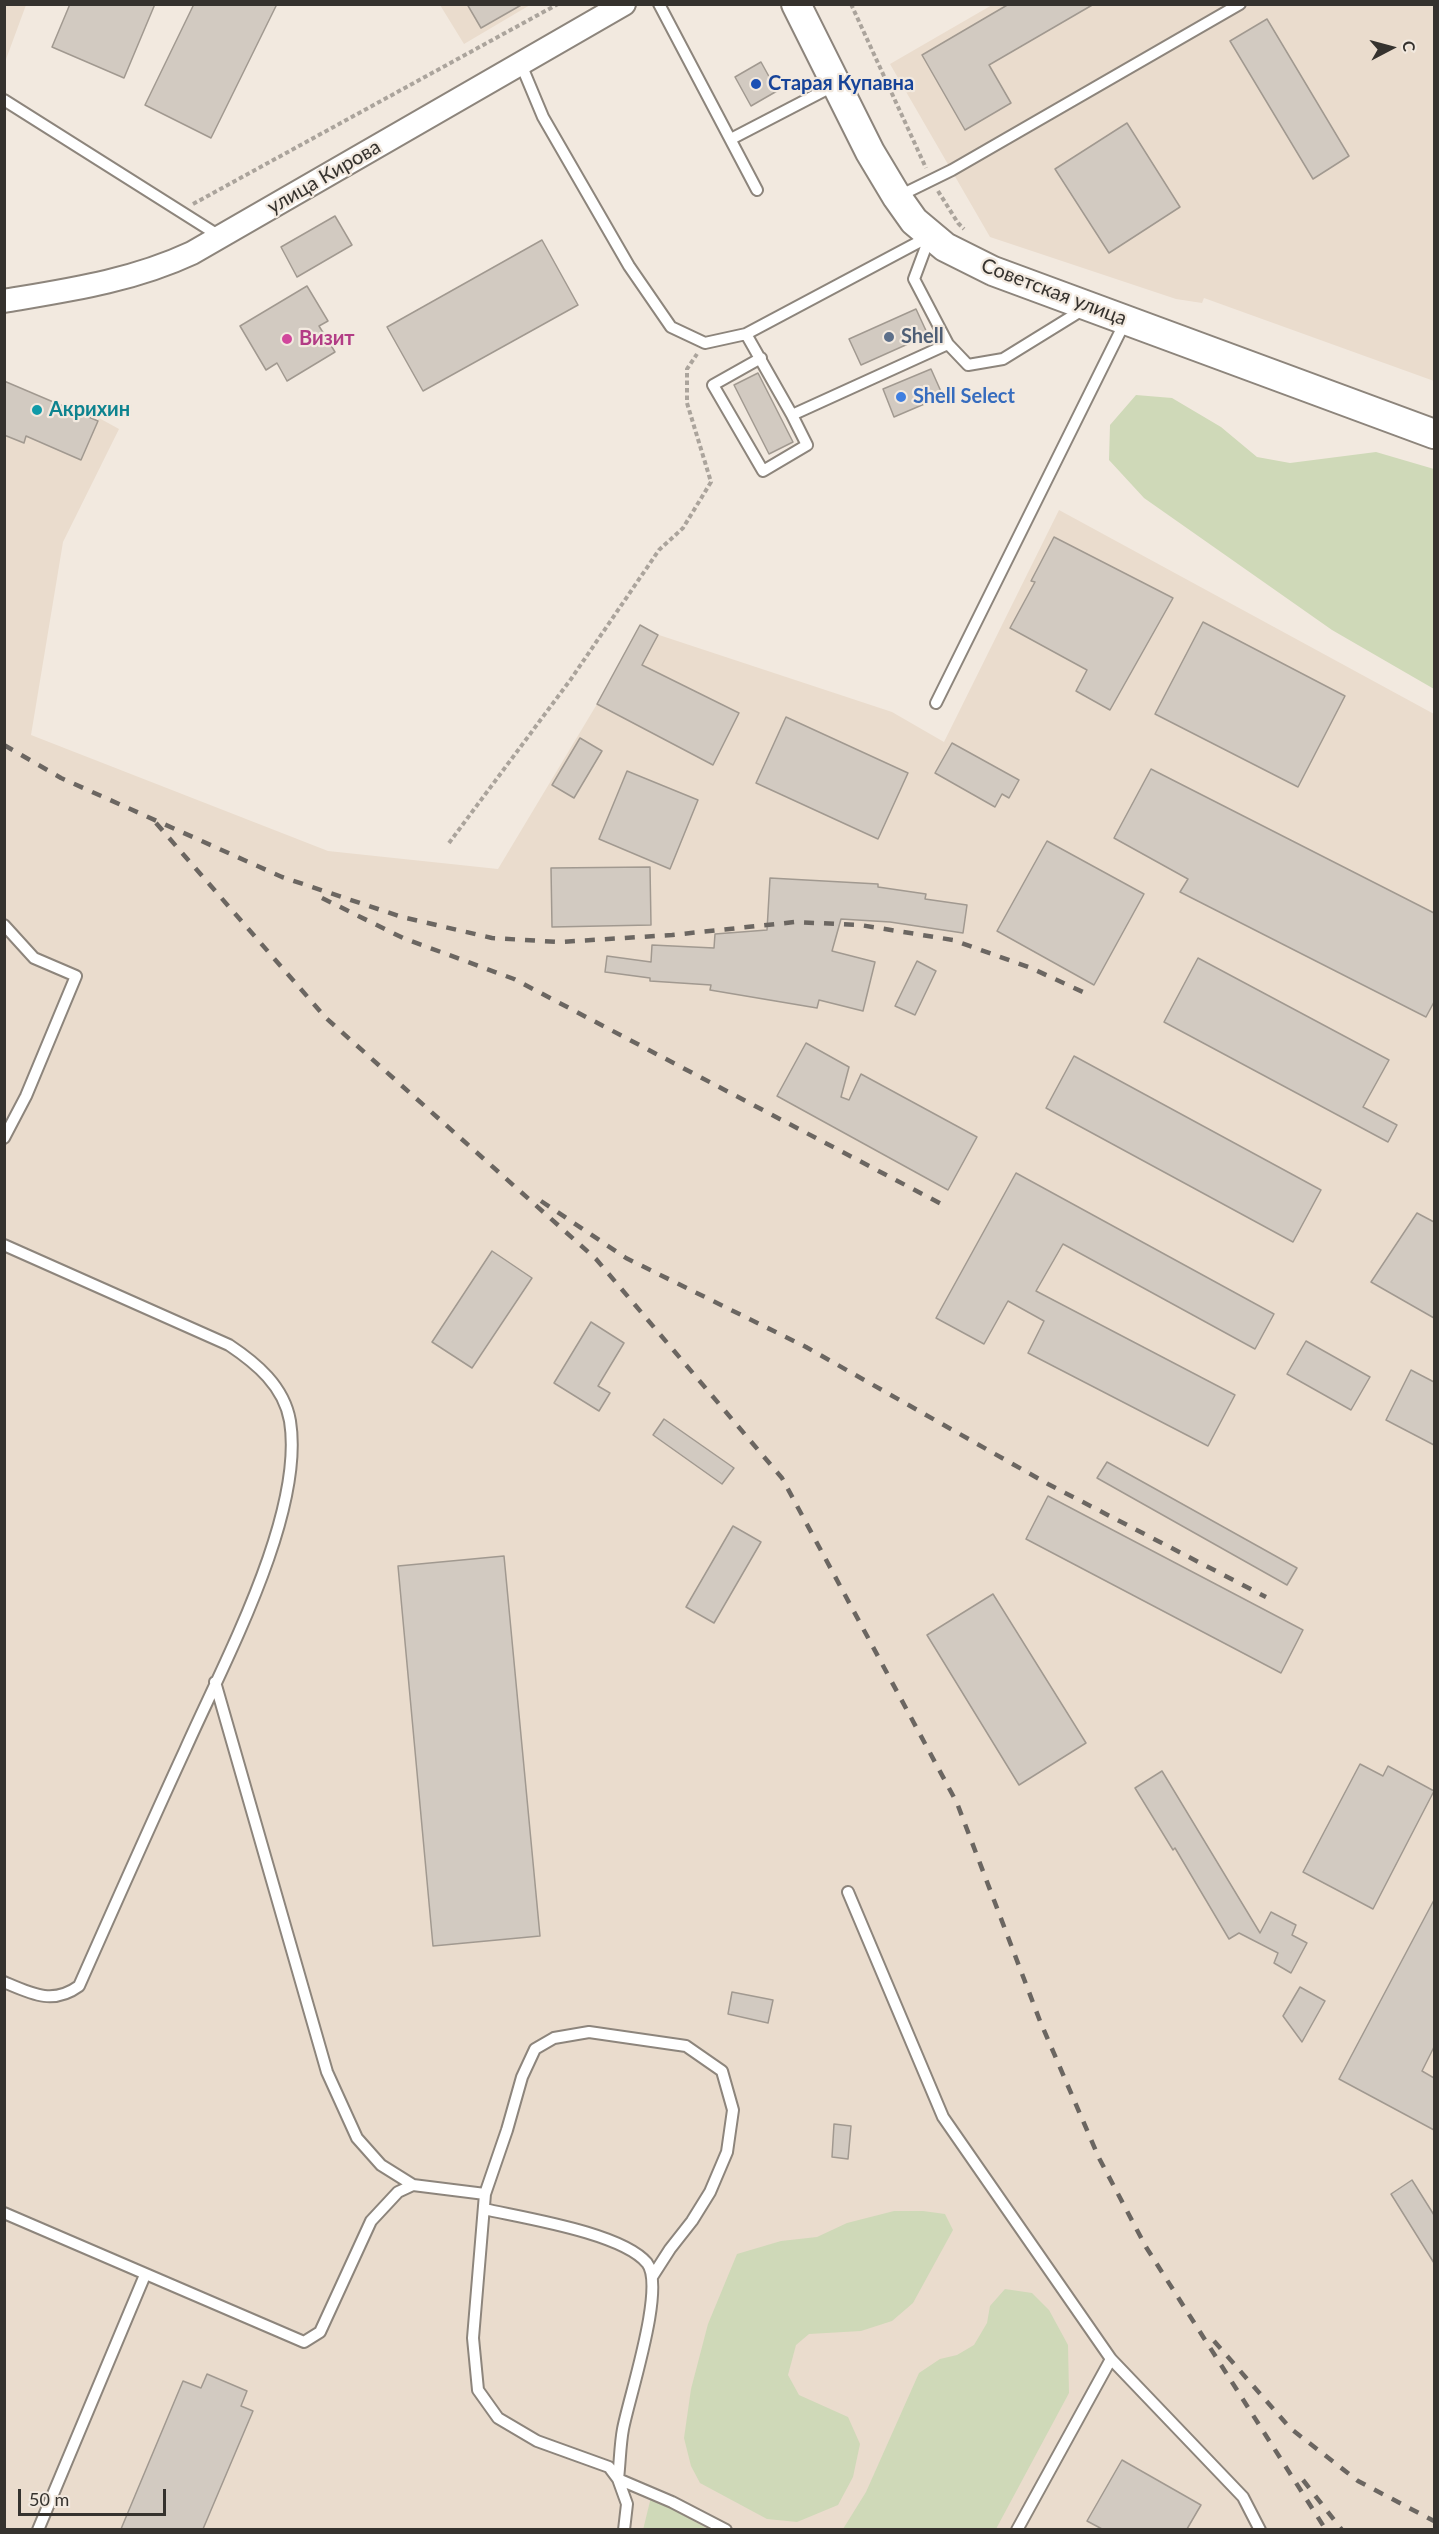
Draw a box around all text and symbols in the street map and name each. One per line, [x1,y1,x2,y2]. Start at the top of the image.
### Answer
north arrow [1361,18,1421,78]
text: С [1399,40,1419,52]
place label: Старая Купавна [768,72,914,96]
marker: Старая Купавна [749,77,763,91]
street label: улица Кирова [263,135,385,219]
street label: Советская улица [978,253,1130,331]
place label: Shell [901,325,944,349]
place label: Визит [299,327,355,351]
marker: Shell [882,330,896,344]
marker: Визит [280,332,294,346]
place label: Shell Select [913,385,1015,409]
marker: Shell Select [894,390,908,404]
place label: Акрихин [49,398,130,422]
marker: Акрихин [30,403,44,417]
scale bar [21,2477,170,2515]
text: 50 m [29,2488,69,2510]

